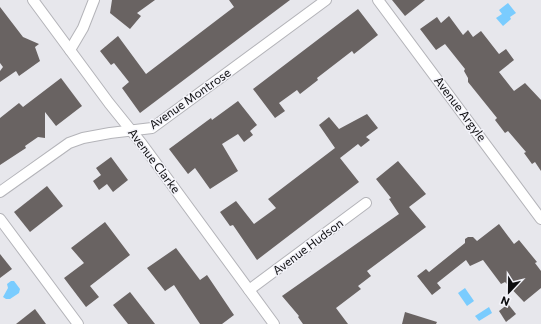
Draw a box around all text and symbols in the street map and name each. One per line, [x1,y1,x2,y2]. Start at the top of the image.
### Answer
street label: Avenue Montrose [146,65,233,131]
street label: Avenue Argyle [432,73,490,144]
street label: Avenue Clarke [126,125,184,195]
street label: Avenue Hudson [269,215,345,277]
north arrow [489,272,529,312]
text: N [499,294,511,309]

